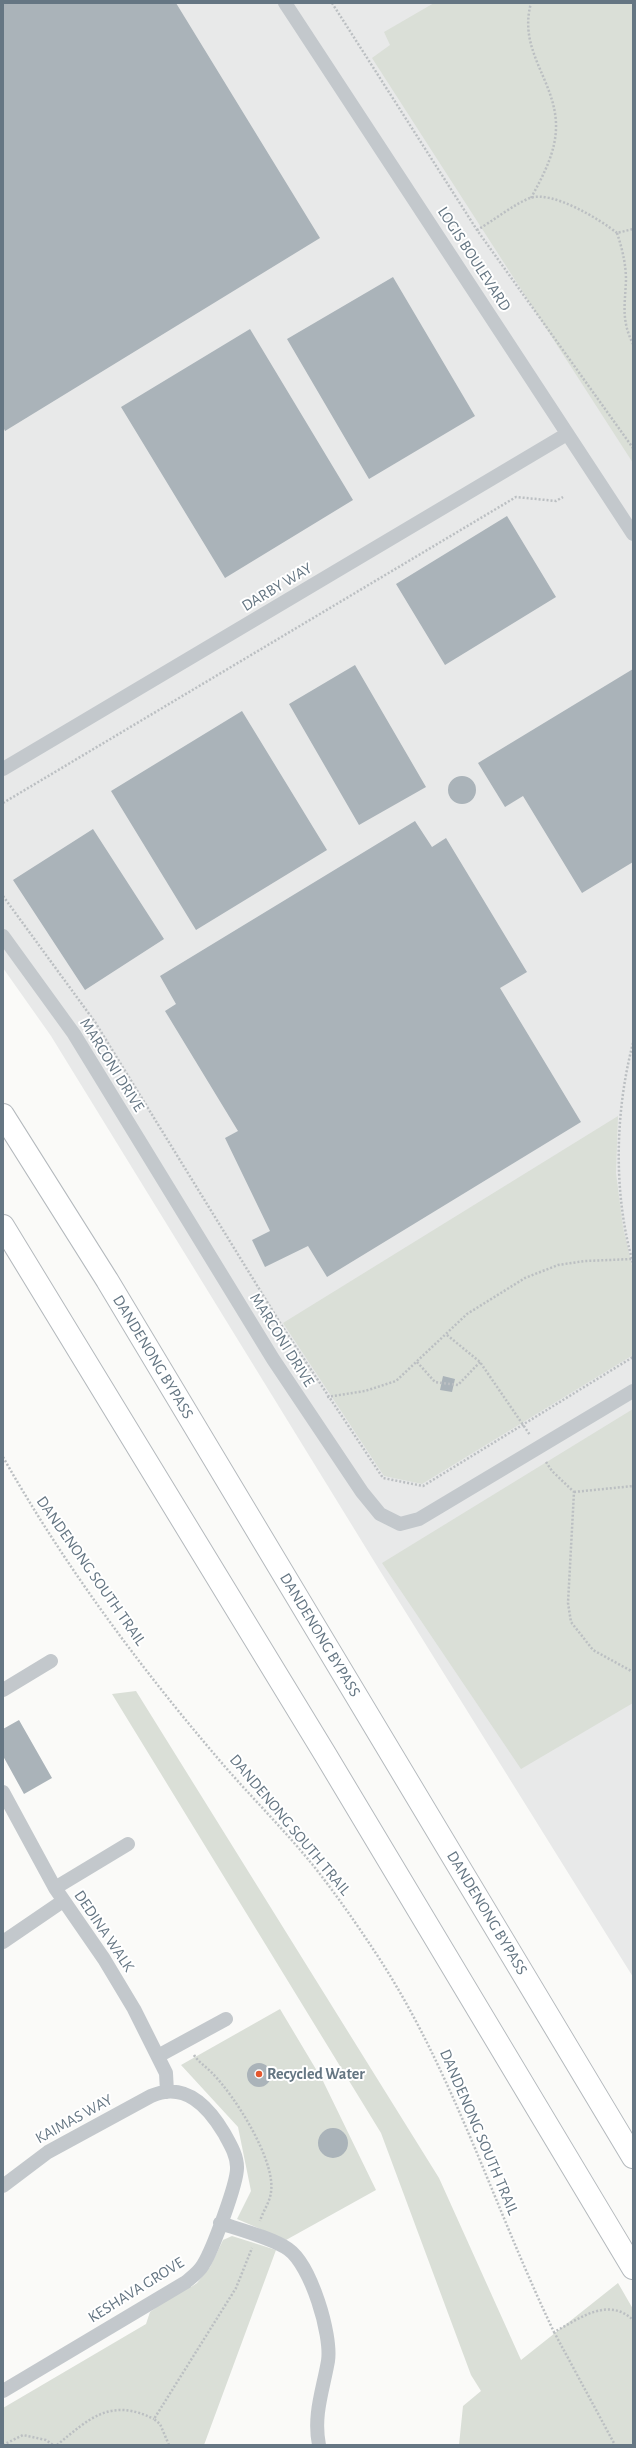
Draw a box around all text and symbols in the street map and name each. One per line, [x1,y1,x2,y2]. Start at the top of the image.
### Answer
street label: LOGIS BOULEVARD [433,203,515,315]
street label: DARBY WAY [238,558,316,616]
street label: MARCONI DRIVE [76,1015,148,1115]
street label: MARCONI DRIVE [246,1290,318,1390]
street label: DANDENONG BYPASS [108,1292,198,1422]
street label: DANDENONG SOUTH TRAIL [32,1493,150,1649]
street label: DANDENONG BYPASS [275,1570,365,1700]
street label: DANDENONG SOUTH TRAIL [225,1751,355,1899]
street label: DANDENONG BYPASS [442,1848,532,1978]
street label: DEDINA WALK [70,1887,138,1975]
street label: DANDENONG SOUTH TRAIL [435,2046,523,2218]
place label: Recycled Water [267,2064,365,2084]
marker: Recycled Water [254,2069,264,2079]
street label: KAIMAS WAY [32,2090,116,2148]
street label: KESHAVA GROVE [85,2253,187,2327]

